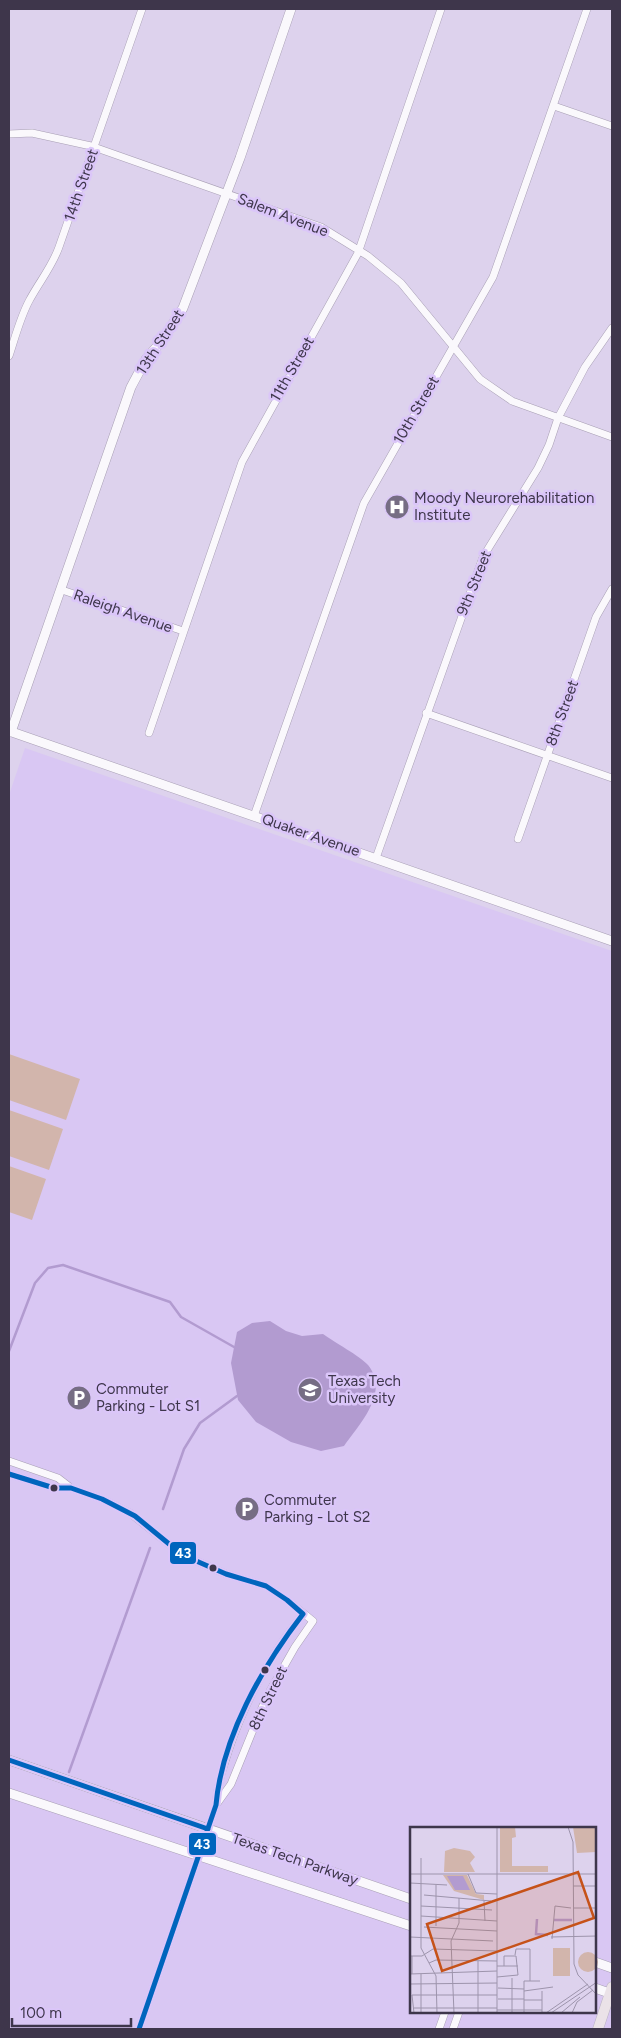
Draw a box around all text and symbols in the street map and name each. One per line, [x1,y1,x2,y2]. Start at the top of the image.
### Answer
street label: 14th Street [60,146,102,224]
street label: Salem Avenue [235,189,331,241]
street label: 13th Street [132,306,188,378]
street label: 11th Street [266,333,318,405]
street label: 10th Street [389,373,443,447]
place label: Moody Neurorehabilitation Institute [414,489,594,524]
hospital icon: Moody Neurorehabilitation Institute [384,494,410,520]
street label: 9th Street [453,548,495,618]
street label: Raleigh Avenue [71,586,175,636]
street label: 8th Street [542,677,582,748]
street label: Quaker Avenue [260,810,362,860]
place label: Texas Tech University [328,1372,401,1407]
school or university icon: Texas Tech University [297,1377,323,1403]
place label: Commuter Parking - Lot S1 [96,1380,200,1415]
parking icon: Commuter Parking - Lot S1 [66,1385,92,1411]
unlabelled marker [49,1483,59,1493]
place label: Commuter Parking - Lot S2 [264,1491,370,1526]
parking icon: Commuter Parking - Lot S2 [234,1496,260,1522]
line badge: 43 [169,1541,197,1565]
text: 43 [175,1545,192,1562]
unlabelled marker [208,1563,218,1573]
street label: 8th Street [245,1663,291,1733]
unlabelled marker [260,1665,270,1675]
inset map [410,1827,596,2013]
street label: Texas Tech Parkway [230,1829,361,1889]
line badge: 43 [188,1832,217,1856]
text: 43 [194,1836,211,1853]
scale bar [12,1996,131,2028]
text: 100 m [20,2004,62,2022]

